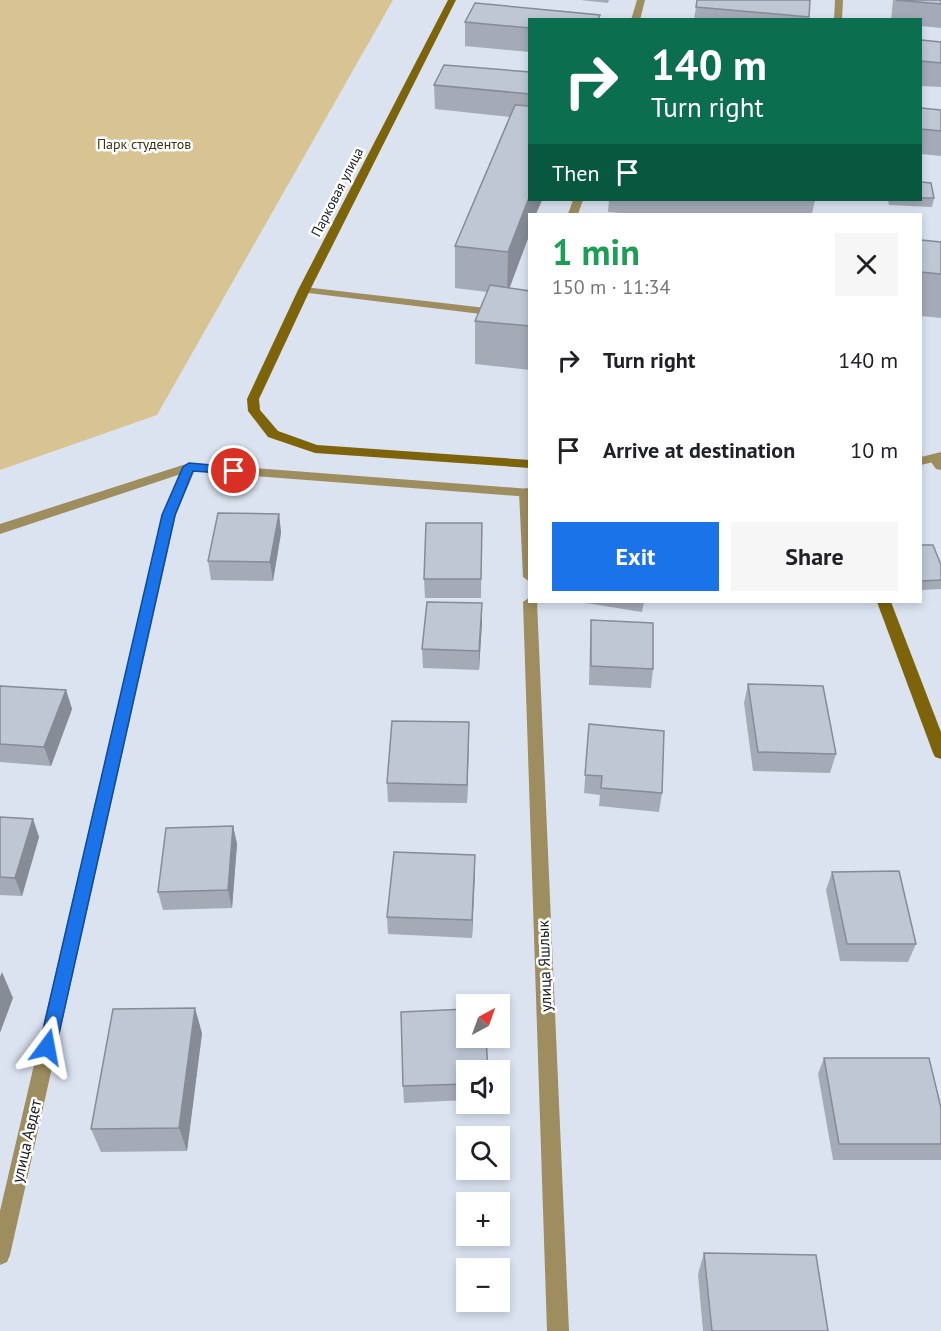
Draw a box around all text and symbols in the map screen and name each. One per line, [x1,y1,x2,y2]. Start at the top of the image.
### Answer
text: 140 m [651,37,767,92]
icon: right [552,42,630,120]
text: Turn right [651,90,764,124]
park label: Парк студентов [97,135,191,153]
street label: Парковая улица [307,144,367,240]
icon: arrive [611,156,644,189]
text: Then [552,159,599,187]
text: 1 min [552,228,640,275]
button: close [835,233,898,296]
text: 150 m · 11:34 [552,274,670,300]
icon: right [552,344,585,377]
text: Turn right [603,346,695,374]
text: 140 m [838,346,898,374]
icon: arrive [552,434,585,467]
text: Arrive at destination [603,436,795,464]
text: 10 m [850,436,898,464]
pin [208,445,259,496]
icon: arrive [217,454,250,487]
button: Exit [552,522,719,591]
button: Share [731,522,898,591]
street label: улица Яшлык [532,919,556,1012]
north arrow [456,994,510,1048]
map controls [456,994,510,1312]
position arrow [15,1015,79,1079]
button: sound [456,1060,510,1114]
street label: улица Авдет [7,1097,45,1185]
button: search [456,1126,510,1180]
button: + [456,1192,510,1246]
button: − [456,1258,510,1312]

